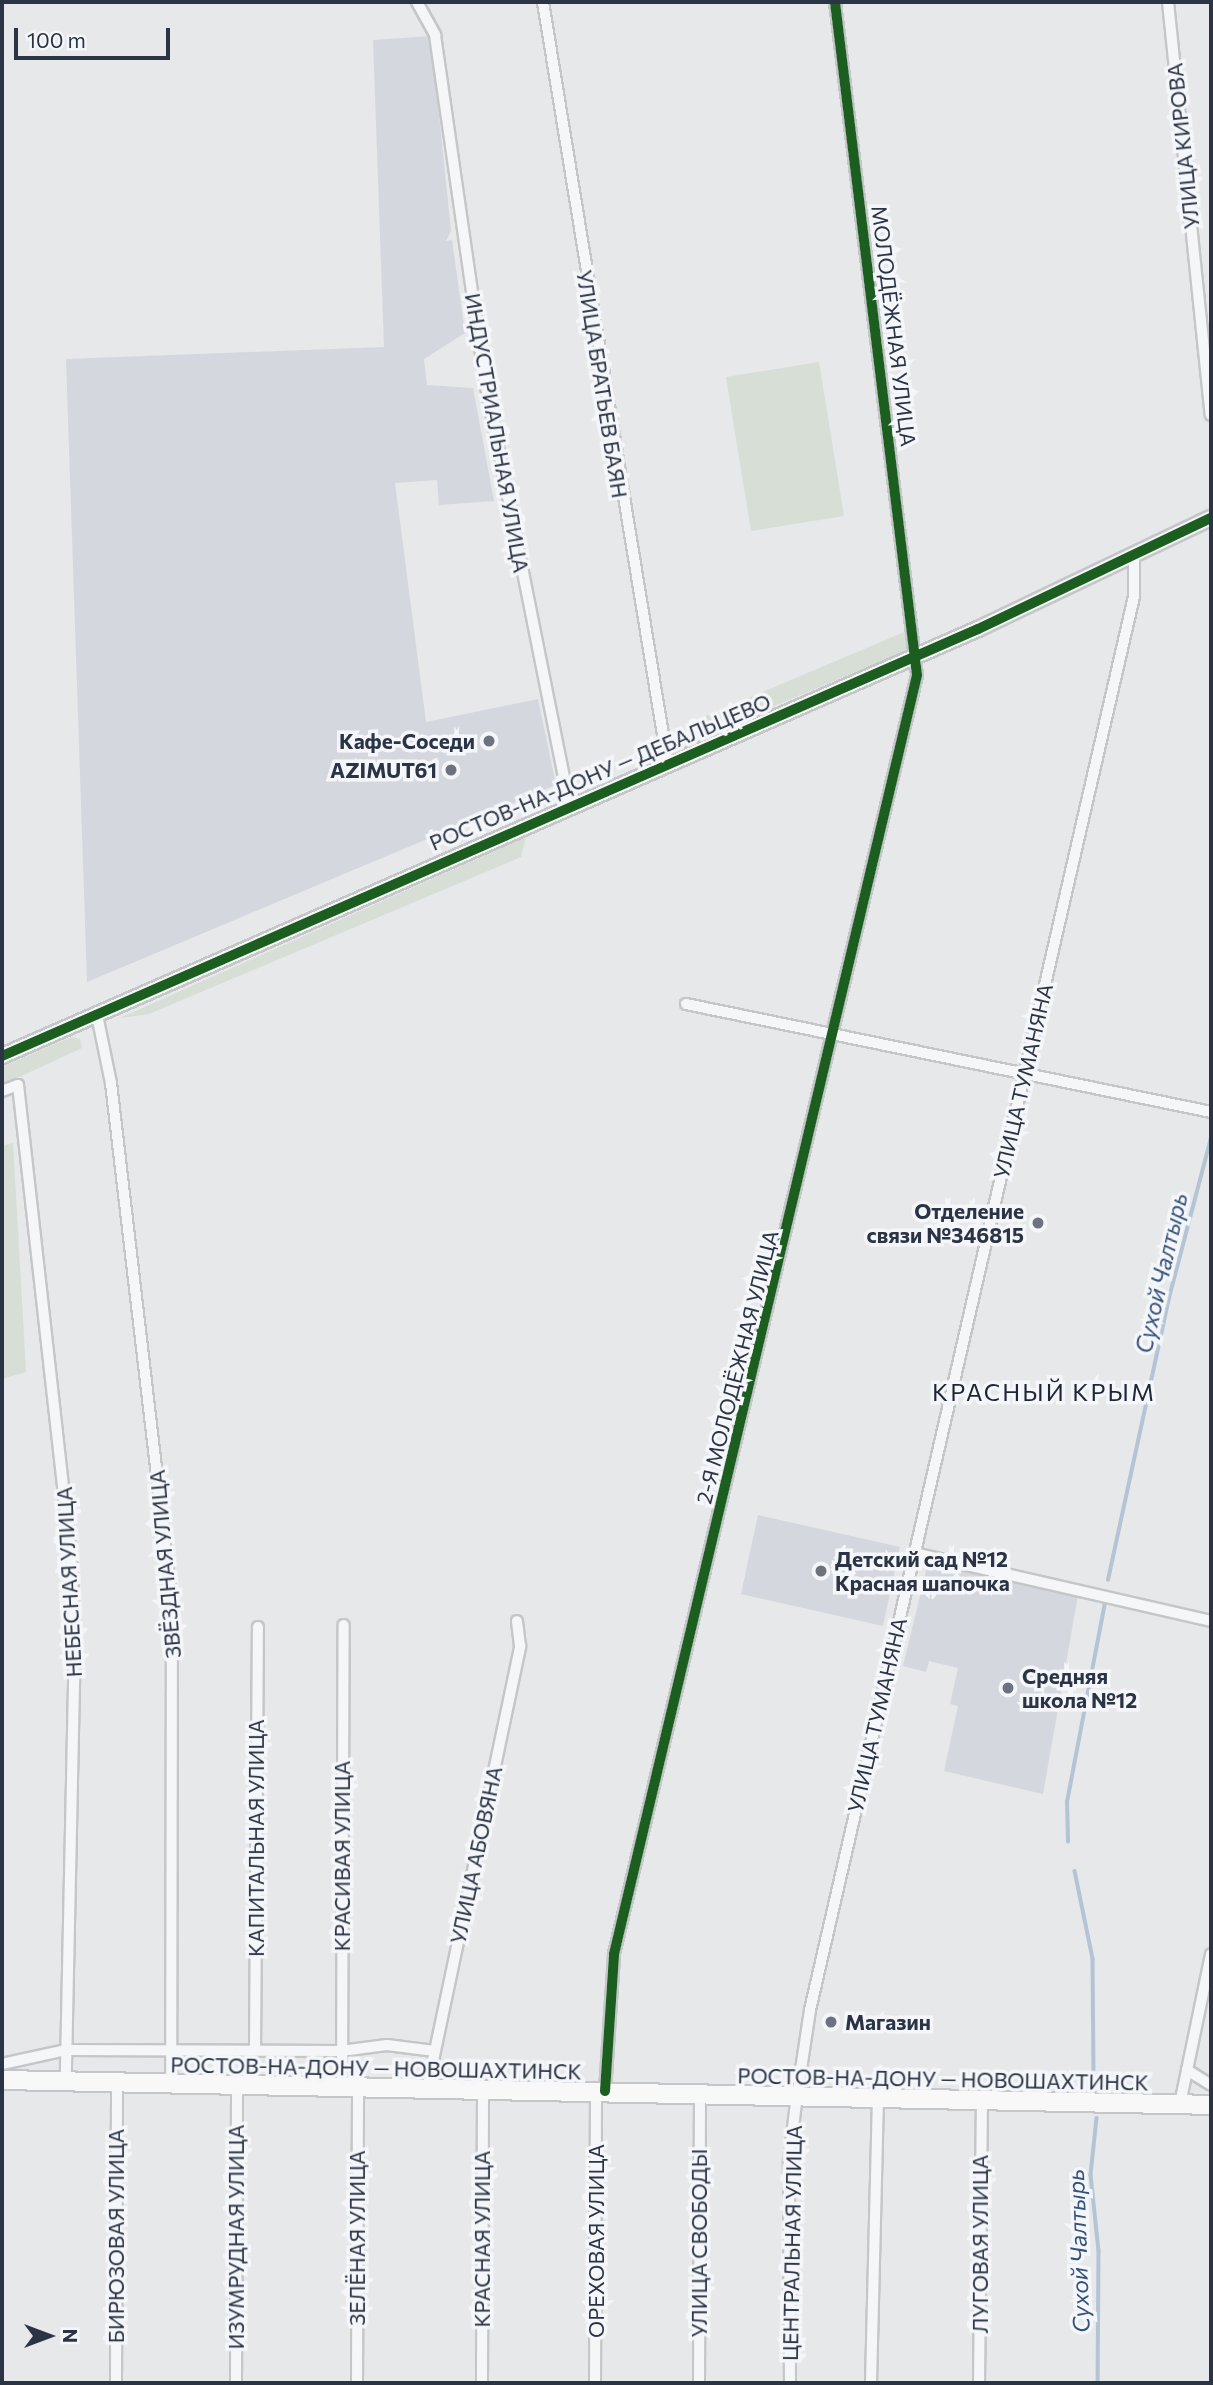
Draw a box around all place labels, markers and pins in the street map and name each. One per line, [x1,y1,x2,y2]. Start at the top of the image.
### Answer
place label: Кафе-Соседи [339,728,475,754]
marker: Кафе-Соседи [481,733,497,749]
place label: AZIMUT61 [330,757,437,783]
marker: AZIMUT61 [443,762,459,778]
place label: Отделение связи №346815 [867,1198,1024,1248]
marker: Отделение связи №346815 [1030,1215,1046,1231]
place label: Детский сад №12 Красная шапочка [835,1546,1010,1596]
marker: Детский сад №12 Красная шапочка [813,1563,829,1579]
place label: Средняя школа №12 [1022,1663,1137,1713]
marker: Средняя школа №12 [1000,1680,1016,1696]
place label: Магазин [845,2009,931,2035]
marker: Магазин [823,2014,839,2030]

